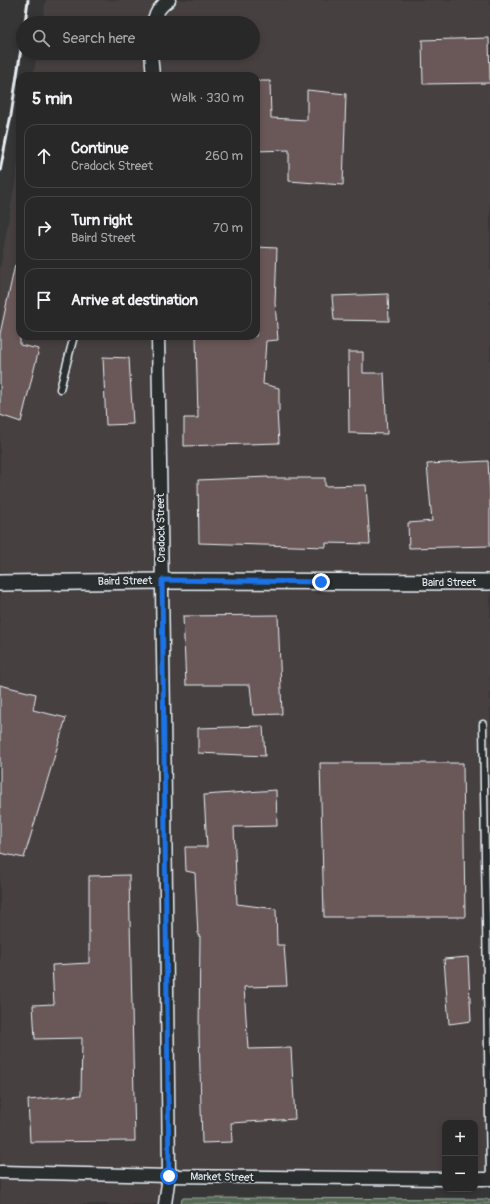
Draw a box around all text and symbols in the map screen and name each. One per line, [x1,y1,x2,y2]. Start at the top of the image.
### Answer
search box [16,16,260,60]
icon: search [30,27,52,49]
text: Search here [62,29,135,48]
text: 5 min [32,88,72,109]
text: Walk · 330 m [171,90,244,106]
text: Continue [71,139,129,158]
icon: ahead [33,145,55,167]
text: 260 m [205,148,243,164]
text: Cradock Street [71,158,153,174]
text: Turn right [71,211,132,230]
icon: right [33,217,55,239]
text: 70 m [213,220,243,236]
text: Baird Street [71,230,136,246]
icon: arrive [33,289,55,311]
text: Arrive at destination [71,291,198,310]
street label: Cradock Street [154,493,168,563]
route end [312,573,330,591]
street label: Baird Street [98,574,153,588]
street label: Baird Street [422,576,477,589]
map controls [442,1120,478,1192]
button: + [442,1120,478,1156]
button: − [442,1156,478,1192]
route start [160,1167,178,1185]
street label: Market Street [190,1170,254,1184]

